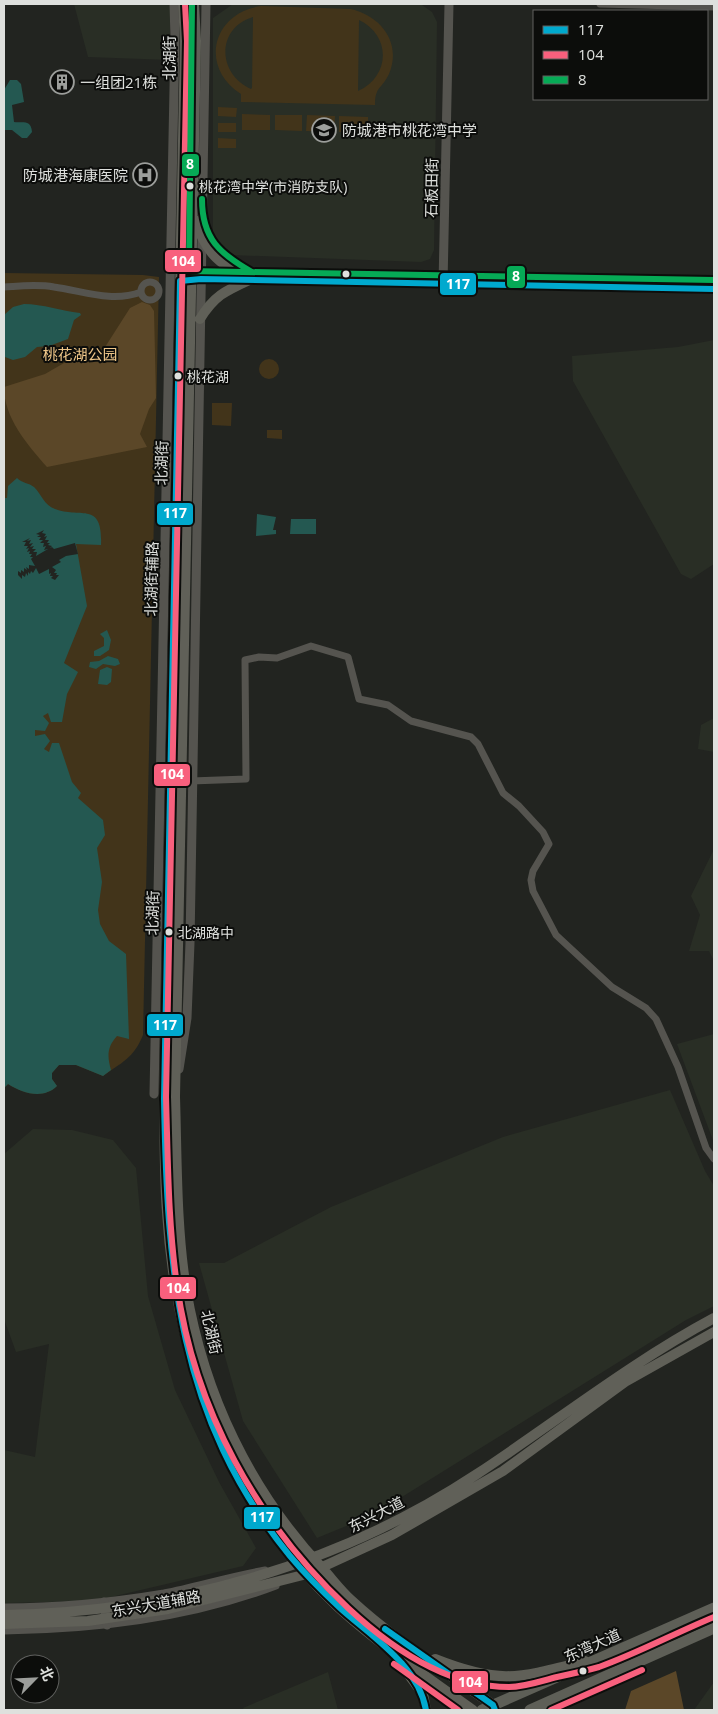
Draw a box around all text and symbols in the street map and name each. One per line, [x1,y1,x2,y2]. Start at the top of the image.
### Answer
legend [533,10,708,100]
text: 117 [578,19,604,39]
street label: 北湖街 [159,35,179,81]
text: 104 [578,44,604,64]
building icon: 一组团21栋 [49,69,75,95]
text: 8 [578,69,587,89]
place label: 一组团21栋 [80,72,157,92]
school or university icon: 防城港市桃花湾中学 [311,117,337,143]
place label: 防城港市桃花湾中学 [342,120,477,140]
line badge: 8 [181,153,200,177]
text: 8 [186,154,194,173]
street label: 石板田街 [420,158,442,218]
hospital icon: 防城港海康医院 [132,162,158,188]
place label: 防城港海康医院 [23,165,128,185]
place label: 桃花湾中学(市消防支队) [199,177,347,196]
marker: 桃花湾中学(市消防支队) [185,181,195,191]
line badge: 104 [164,249,202,273]
text: 104 [171,251,195,270]
line badge: 8 [506,265,526,289]
text: 8 [512,266,520,285]
unlabelled marker [341,269,351,279]
line badge: 117 [439,272,477,296]
text: 117 [446,274,470,293]
park label: 桃花湖公园 [42,344,118,364]
place label: 桃花湖 [187,367,229,386]
marker: 桃花湖 [173,371,183,381]
street label: 北湖街 [151,440,171,486]
line badge: 117 [156,502,194,526]
text: 117 [163,503,187,522]
street label: 北湖街辅路 [140,541,162,617]
line badge: 104 [153,763,191,787]
text: 104 [160,764,184,783]
street label: 北湖街 [142,890,162,936]
place label: 北湖路中 [178,923,234,942]
marker: 北湖路中 [164,927,174,937]
line badge: 117 [146,1013,184,1037]
text: 117 [153,1015,177,1034]
line badge: 104 [159,1276,197,1300]
text: 104 [166,1278,190,1297]
street label: 北湖街 [197,1308,227,1356]
street label: 东兴大道 [345,1491,407,1537]
line badge: 117 [243,1506,281,1530]
text: 117 [250,1507,274,1526]
street label: 东兴大道辅路 [110,1585,202,1621]
street label: 东湾大道 [561,1624,623,1666]
north arrow [10,1654,60,1704]
text: 北 [36,1663,59,1684]
unlabelled marker [578,1666,588,1676]
line badge: 104 [451,1670,489,1694]
text: 104 [458,1672,482,1691]

